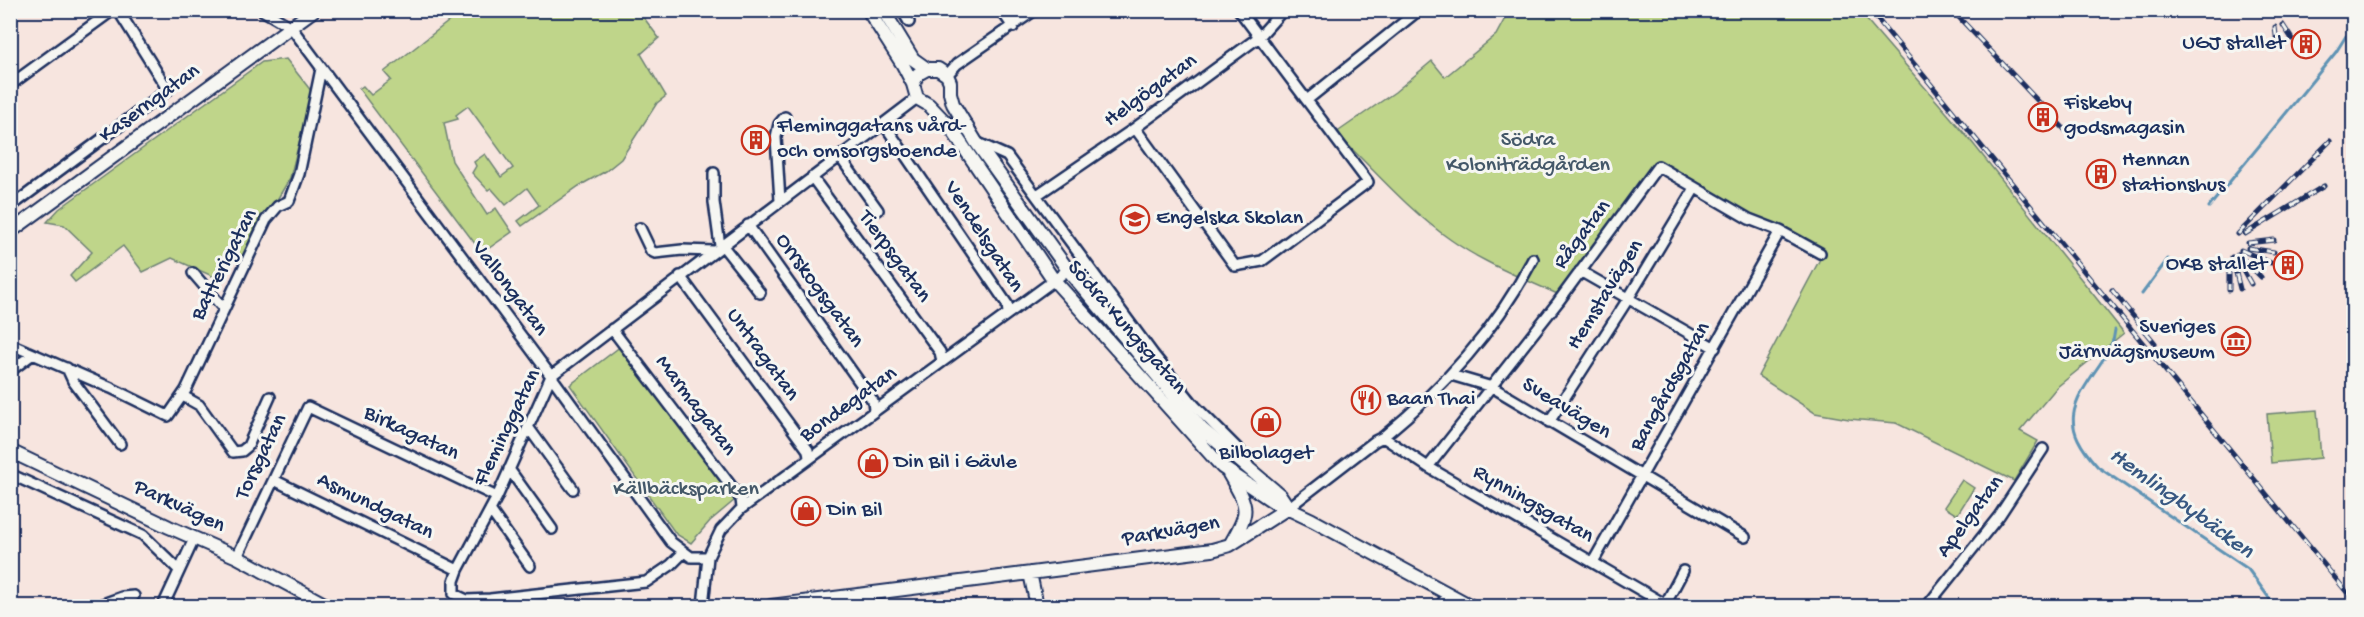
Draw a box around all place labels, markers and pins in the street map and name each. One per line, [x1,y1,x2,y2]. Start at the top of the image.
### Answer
building icon: UGJ stallet [2290,28,2322,60]
place label: UGJ stallet [2182,31,2287,57]
place label: Fiskeby godsmagasin [2063,91,2185,142]
building icon: Fiskeby godsmagasin [2027,101,2059,133]
place label: Fleminggatans vård- och omsorgsboende [776,114,967,165]
building icon: Fleminggatans vård- och omsorgsboende [740,124,772,156]
place label: Hennan stationshus [2122,148,2226,199]
building icon: Hennan stationshus [2085,158,2117,190]
school or university icon: Engelska Skolan [1119,203,1151,235]
place label: Engelska Skolan [1156,206,1304,232]
building icon: OKB stallet [2272,249,2304,281]
place label: OKB stallet [2166,252,2269,278]
place label: Sveriges Järnvägsmuseum [2059,315,2216,366]
museum icon: Sveriges Järnvägsmuseum [2220,325,2252,357]
restaurant icon: Baan Thai [1350,384,1382,416]
place label: Baan Thai [1386,387,1476,413]
shop icon: Bilbolaget [1250,406,1282,438]
place label: Bilbolaget [1218,441,1315,467]
shop icon: Din Bil i Gävle [857,447,889,479]
place label: Din Bil i Gävle [892,450,1017,476]
shop icon: Din Bil [790,495,822,527]
place label: Din Bil [825,498,883,524]

